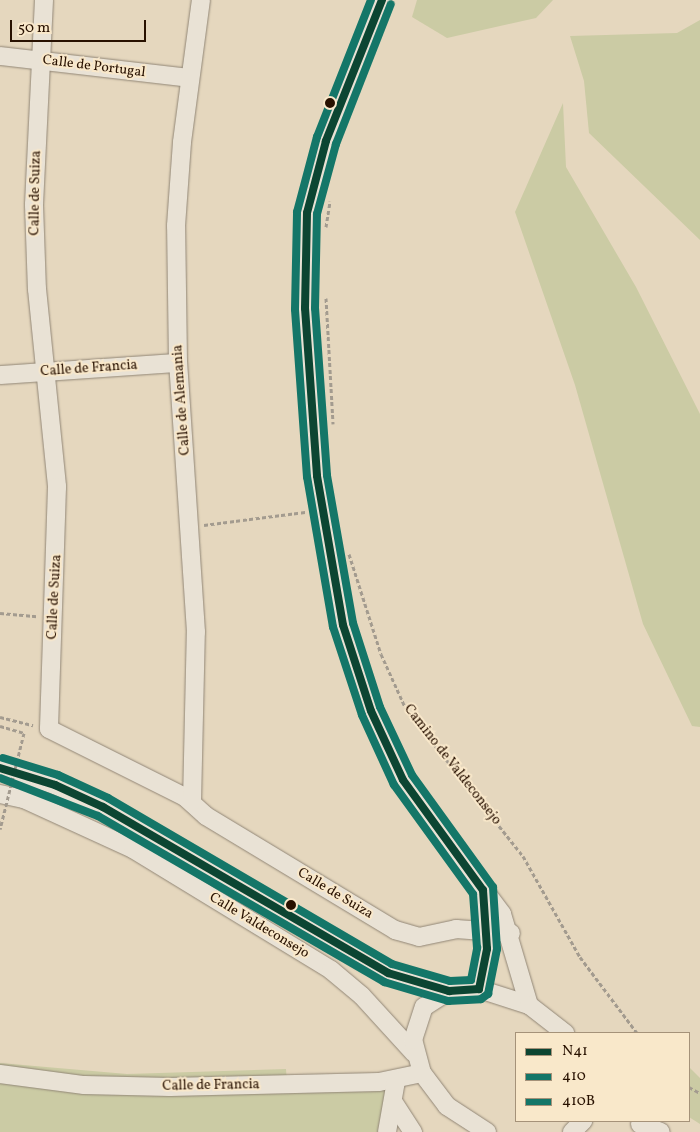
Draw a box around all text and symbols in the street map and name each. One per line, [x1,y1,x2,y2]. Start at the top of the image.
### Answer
scale bar [12,10,149,42]
text: 50 m [18,18,50,39]
street label: Calle de Portugal [42,52,146,82]
unlabelled marker [325,98,335,108]
street label: Calle de Suiza [27,150,45,236]
street label: Calle de Alemania [170,344,194,456]
street label: Calle de Francia [40,357,138,381]
street label: Calle de Suiza [44,554,66,640]
street label: Camino de Valdeconsejo [400,701,504,829]
street label: Calle de Suiza [294,865,376,923]
street label: Calle Valdeconsejo [206,889,312,963]
unlabelled marker [286,900,296,910]
legend [515,1032,690,1122]
text: N41 [562,1041,588,1062]
text: 410 [562,1066,586,1087]
street label: Calle de Francia [162,1077,260,1095]
text: 410B [562,1091,595,1112]

